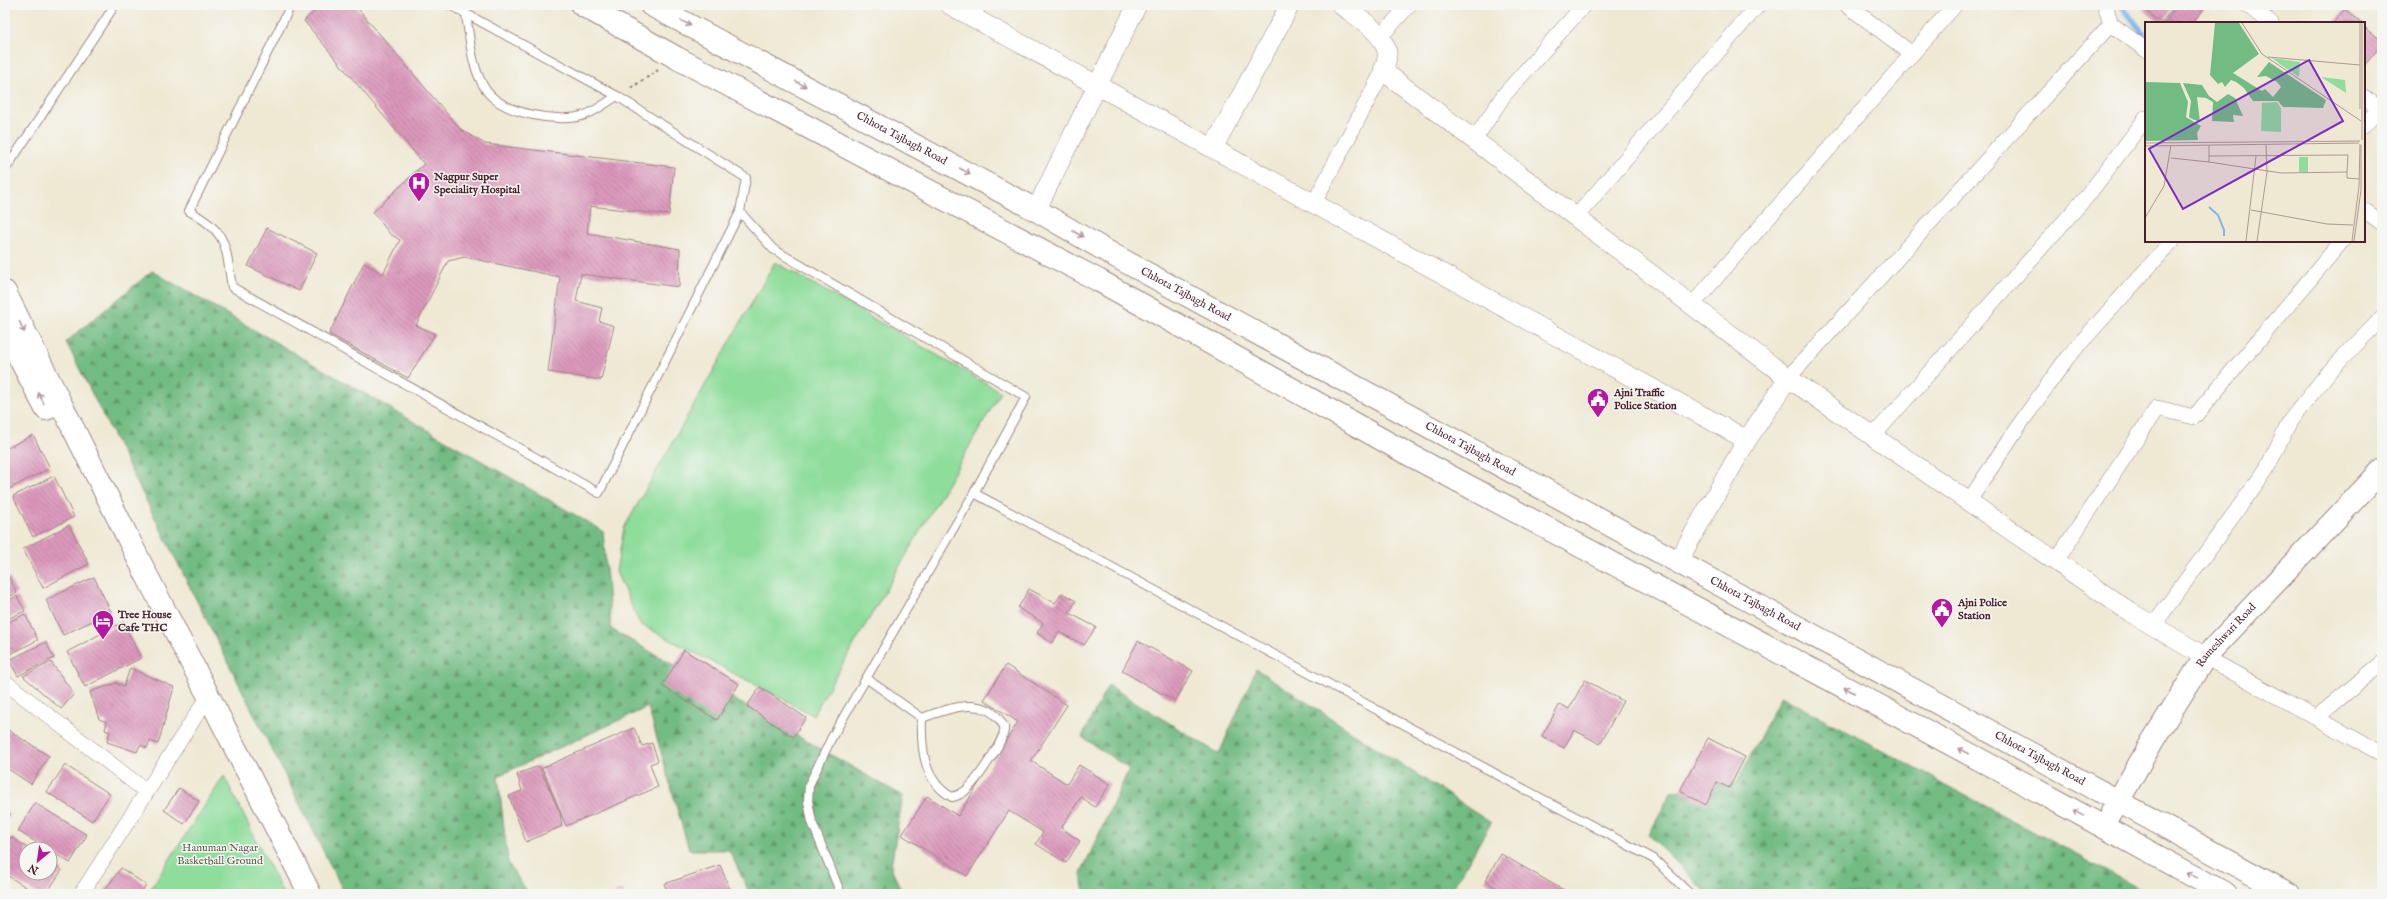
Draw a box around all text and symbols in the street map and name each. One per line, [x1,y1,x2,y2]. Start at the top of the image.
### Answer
one-way arrow [679,20,691,27]
inset map [2145,22,2365,242]
one-way arrow [794,81,806,88]
street label: Chhota Tajbagh Road [854,109,950,168]
one-way arrow [959,168,971,176]
hospital icon: Nagpur Super Speciality Hospital [406,170,432,203]
place label: Nagpur Super Speciality Hospital [433,170,521,197]
one-way arrow [1072,231,1084,239]
street label: Chhota Tajbagh Road [1138,264,1233,325]
one-way arrow [19,321,26,333]
public building icon: Ajni Traffic Police Station [1585,386,1611,419]
place label: Ajni Traffic Police Station [1613,386,1677,413]
one-way arrow [36,393,44,405]
street label: Chhota Tajbagh Road [1423,419,1518,479]
street label: Chhota Tajbagh Road [1707,574,1803,634]
public building icon: Ajni Police Station [1929,596,1955,629]
place label: Ajni Police Station [1957,596,2007,623]
street label: Rameshwari Road [2193,600,2259,670]
hotel icon: Tree House Cafe THC [90,608,116,641]
place label: Tree House Cafe THC [117,608,172,635]
one-way arrow [1843,686,1855,693]
street label: Chhota Tajbagh Road [1992,728,2087,789]
one-way arrow [1958,747,1970,754]
one-way arrow [2072,808,2084,816]
north arrow [18,841,58,881]
park label: Hanuman Nagar Basketball Ground [177,841,263,868]
text: N [26,860,42,878]
one-way arrow [2186,871,2198,878]

